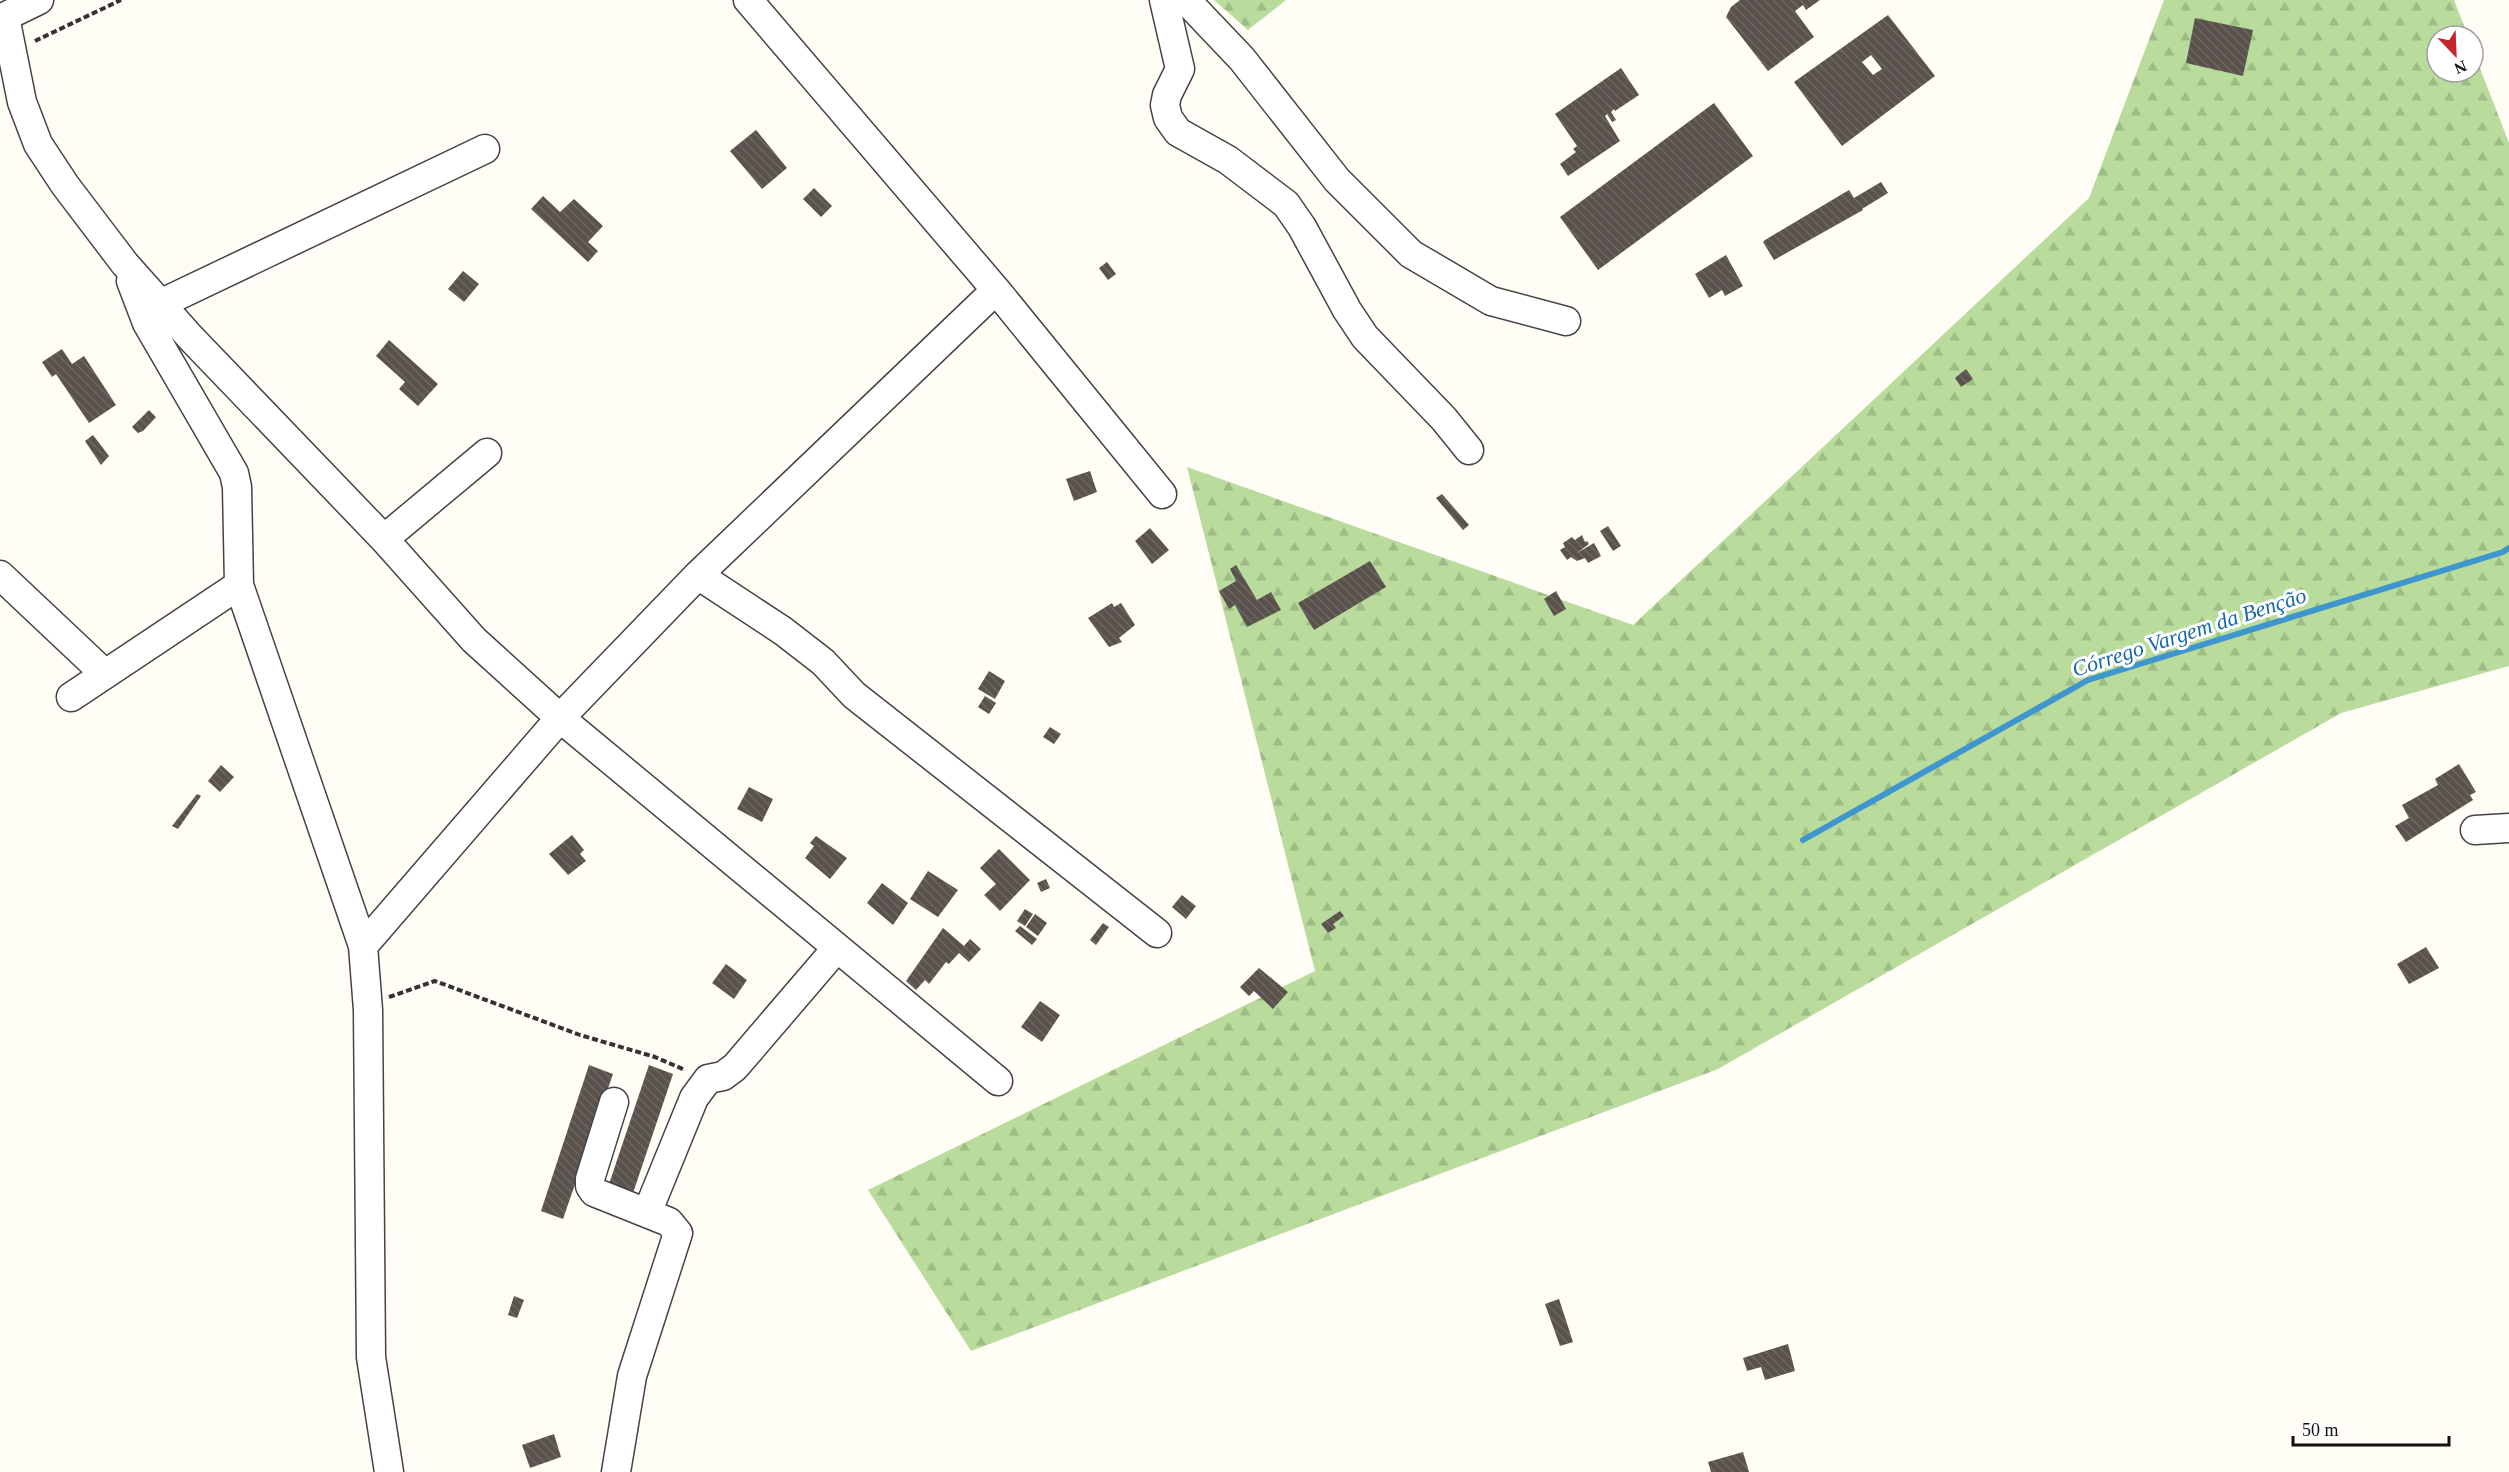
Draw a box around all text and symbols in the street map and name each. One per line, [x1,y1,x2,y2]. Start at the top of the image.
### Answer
north arrow [2425,24,2485,84]
text: N [2452,57,2469,78]
water label: Córrego Vargem da Benção [2069,582,2309,682]
scale bar [2293,1409,2449,1447]
text: 50 m [2302,1420,2339,1440]

